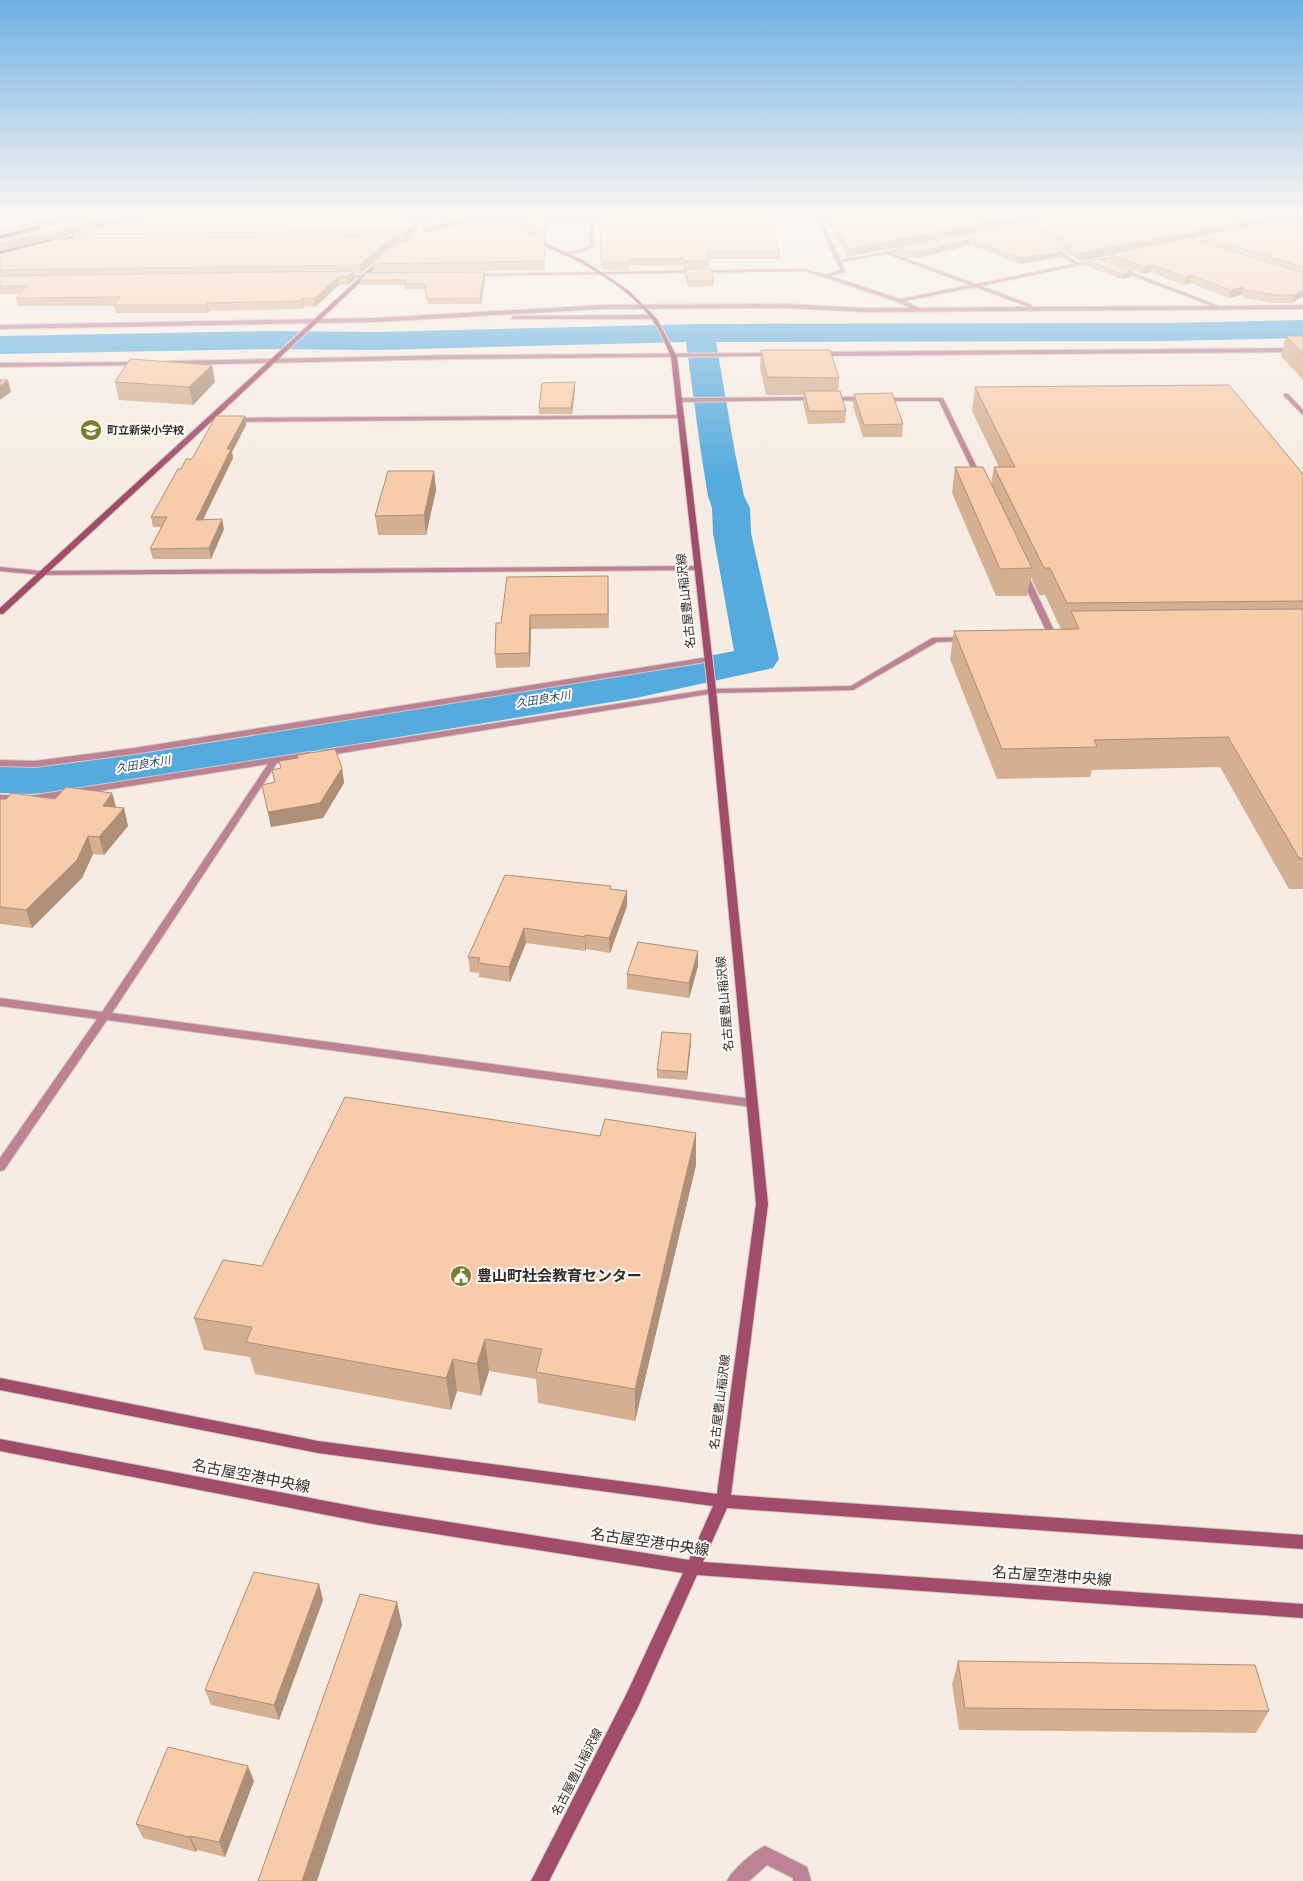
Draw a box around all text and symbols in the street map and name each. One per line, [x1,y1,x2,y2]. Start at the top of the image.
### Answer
school or university icon: 町立新栄小学校 [79,418,103,442]
place label: 町立新栄小学校 [107,423,184,437]
street label: 名古屋豊山稲沢線 [673,552,699,650]
water label: 久田良木川 [515,688,572,710]
water label: 久田良木川 [115,753,172,775]
street label: 名古屋豊山稲沢線 [713,955,737,1053]
public building icon: 豊山町社会教育センター [449,1264,473,1288]
place label: 豊山町社会教育センター [477,1266,642,1286]
street label: 名古屋豊山稲沢線 [706,1353,734,1451]
street label: 名古屋空港中央線 [190,1455,312,1497]
street label: 名古屋空港中央線 [589,1524,711,1560]
street label: 名古屋空港中央線 [991,1562,1113,1590]
street label: 名古屋豊山稲沢線 [548,1726,606,1818]

